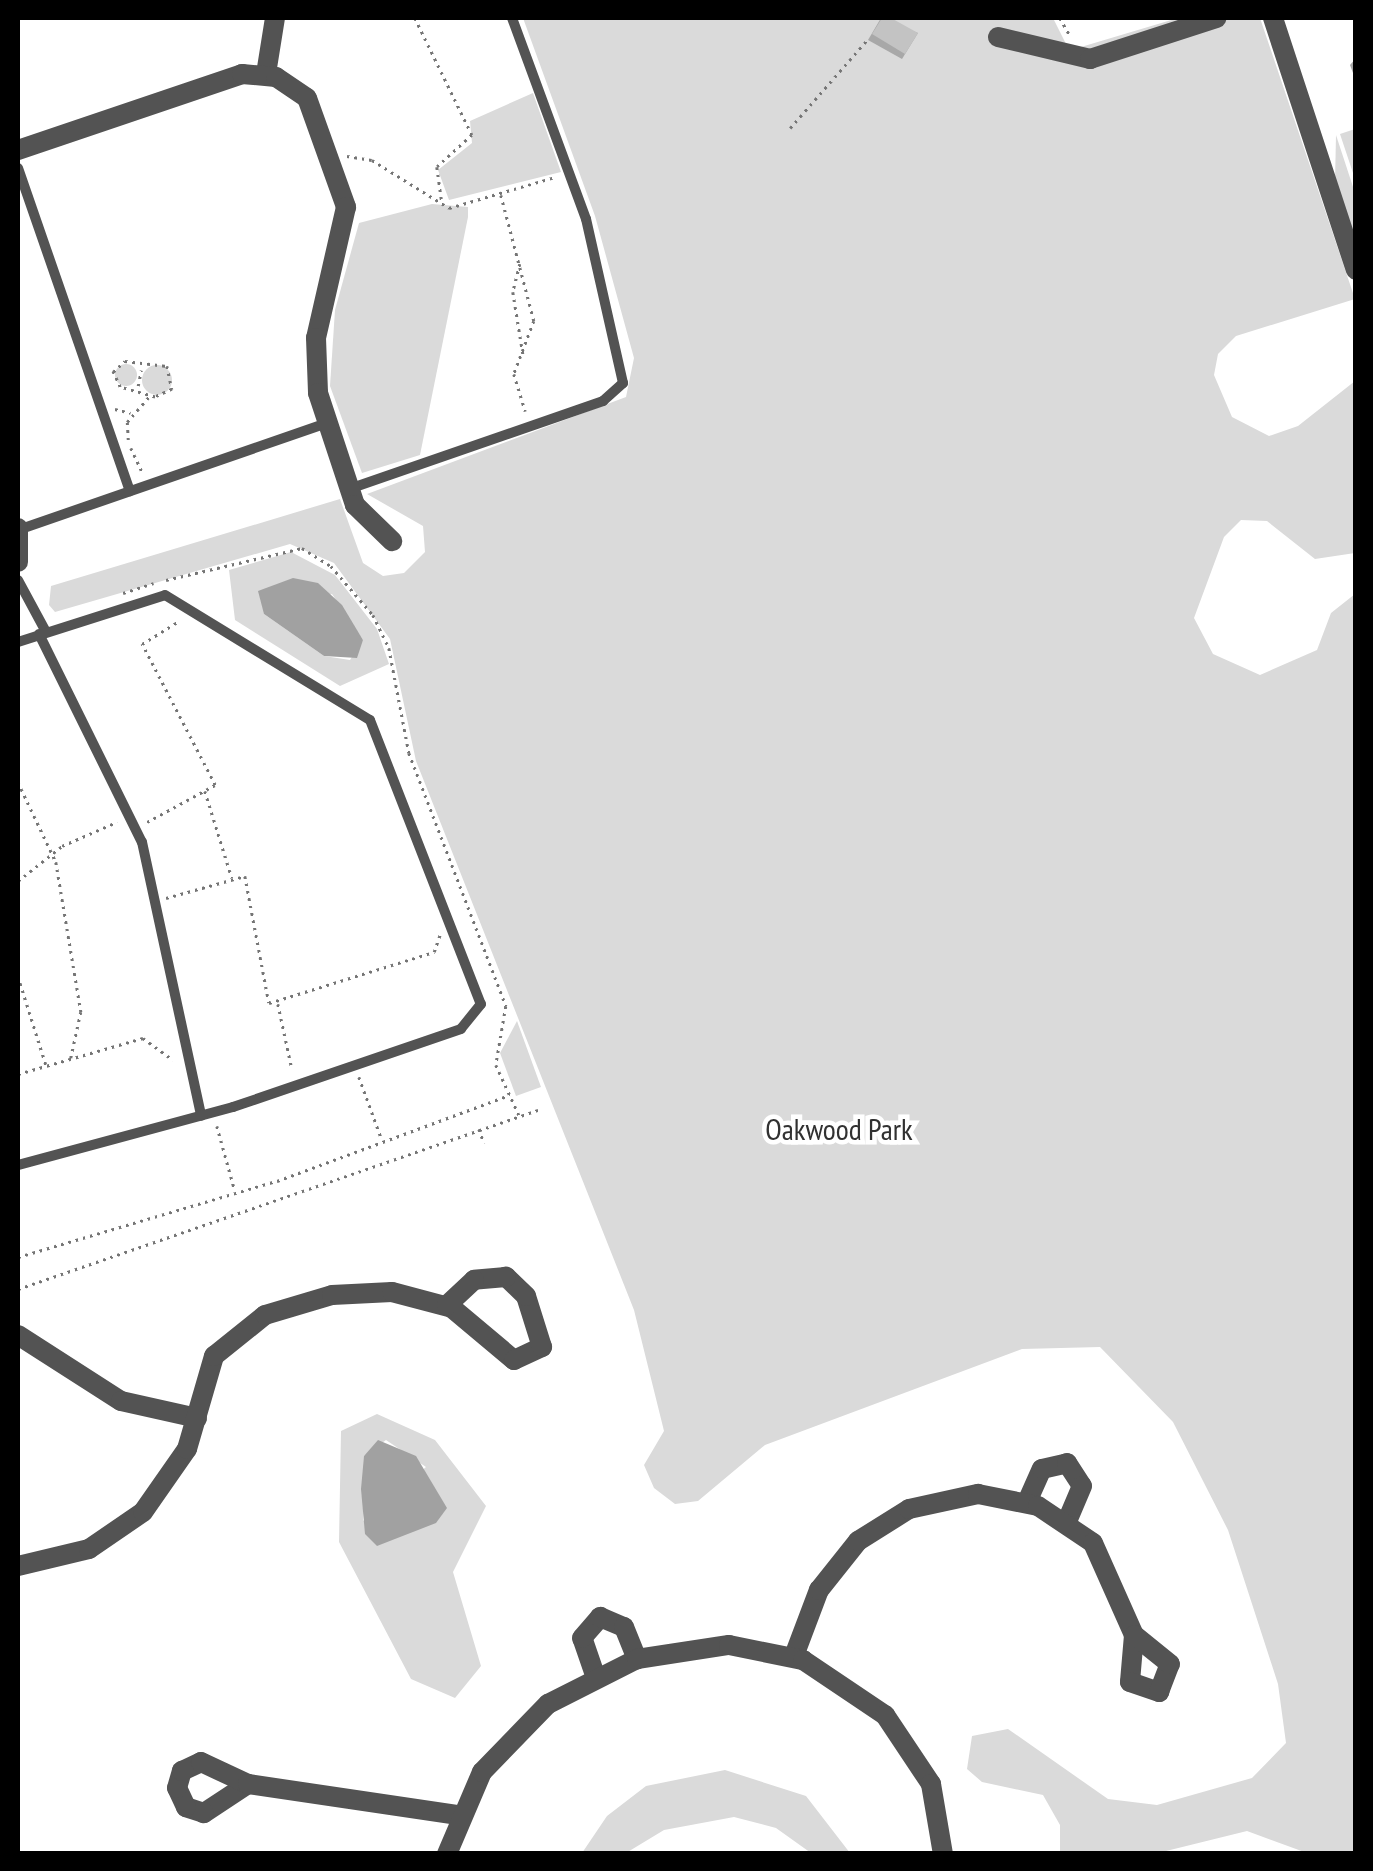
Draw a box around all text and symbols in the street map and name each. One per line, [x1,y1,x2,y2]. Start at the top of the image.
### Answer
park label: Oakwood Park [765,1111,913,1147]

